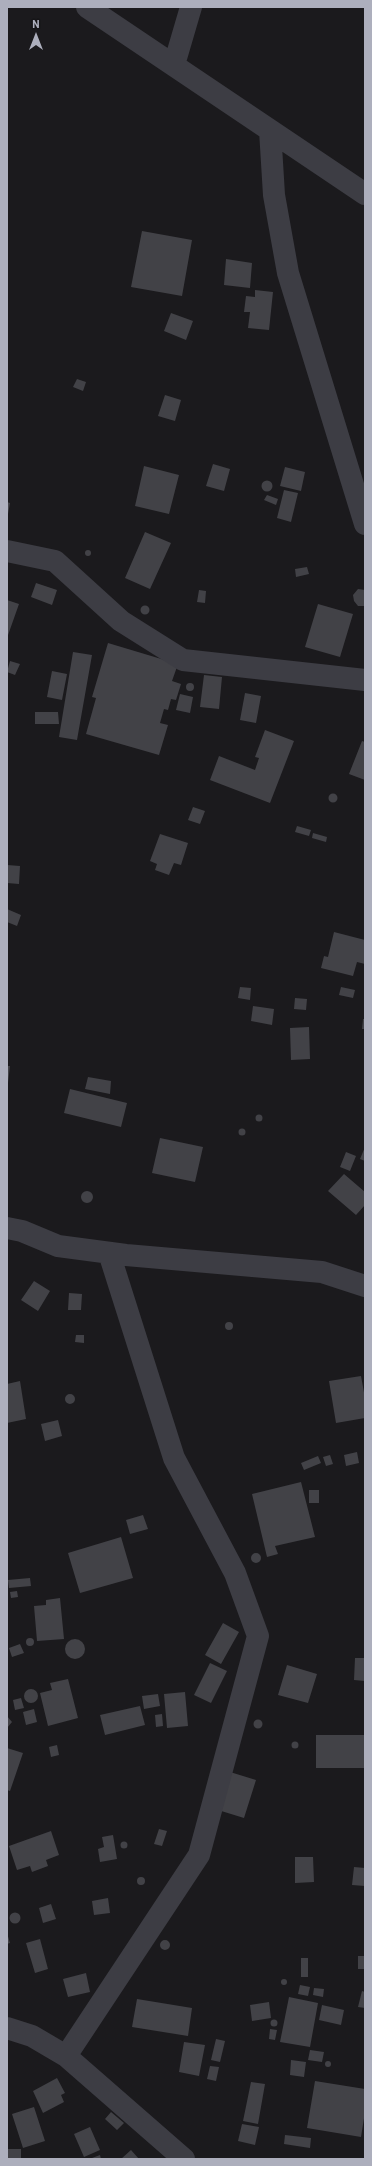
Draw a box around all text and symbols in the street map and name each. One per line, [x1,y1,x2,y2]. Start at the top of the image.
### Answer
north arrow [16,16,56,56]
text: N [32,17,40,30]

